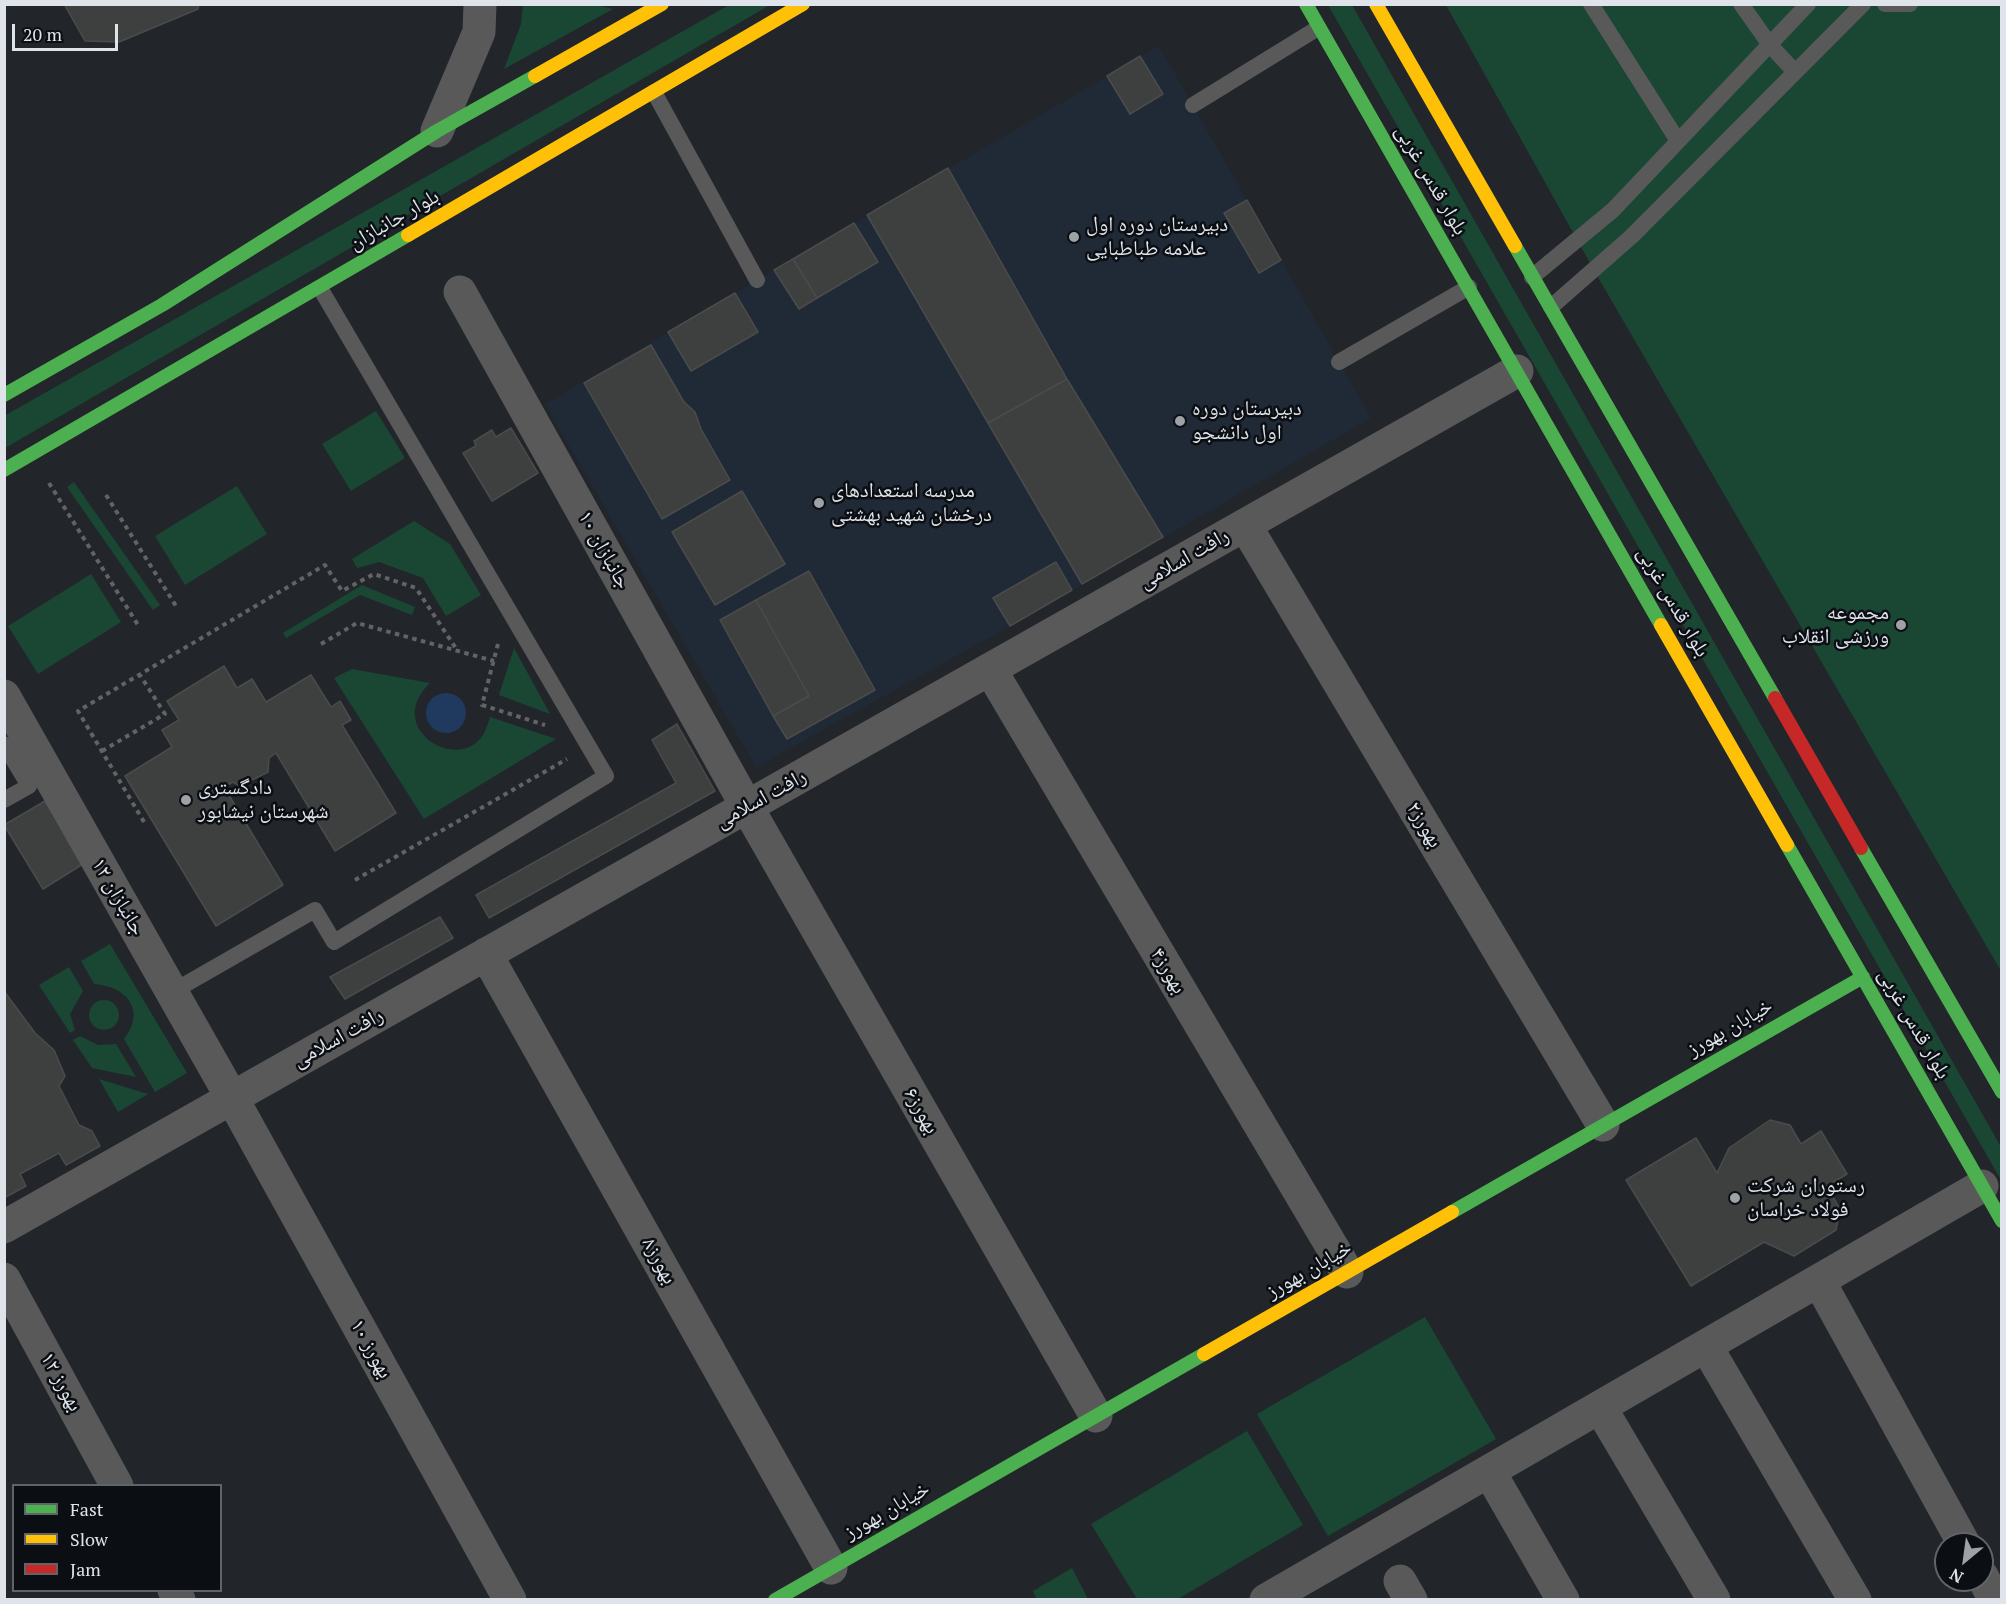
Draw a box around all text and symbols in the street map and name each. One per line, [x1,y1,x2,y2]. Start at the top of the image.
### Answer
scale bar [15,12,122,50]
text: 20 m [23,22,62,46]
street label: بلوار قدس غربی [1389,120,1473,240]
street label: بلوار جانبازان [344,184,444,256]
place label: دبیرستان دوره اول علامه طباطبایی [1086,212,1228,262]
marker: دبیرستان دوره اول علامه طباطبایی [1067,230,1081,244]
place label: دبیرستان دوره اول دانشجو [1192,396,1302,446]
marker: دبیرستان دوره اول دانشجو [1173,414,1187,428]
place label: مدرسه استعدادهای درخشان شهید بهشتی [831,478,992,528]
marker: مدرسه استعدادهای درخشان شهید بهشتی [812,496,826,510]
street label: جانبازان ۱۰ [572,507,636,593]
street label: رافت اسلامی [1134,523,1234,595]
street label: بلوار قدس غربی [1631,542,1715,662]
place label: مجموعه ورزشی انقلاب [1782,600,1889,650]
marker: مجموعه ورزشی انقلاب [1894,618,1908,632]
street label: رافت اسلامی [711,764,811,834]
place label: دادگستری شهرستان نیشابور [198,775,329,825]
marker: دادگستری شهرستان نیشابور [179,793,193,807]
street label: بهورز۲ [1401,797,1447,853]
street label: جانبازان ۱۲ [86,854,150,940]
street label: بهورز۴ [1145,943,1191,999]
street label: بلوار قدس غربی [1872,964,1956,1084]
street label: خیابان بهورز [1683,993,1777,1063]
street label: رافت اسلامی [288,1003,388,1073]
street label: بهورز۶ [898,1083,944,1139]
place label: رستوران شرکت فولاد خراسان [1747,1173,1865,1223]
marker: رستوران شرکت فولاد خراسان [1728,1191,1742,1205]
street label: بهورز۸ [636,1233,682,1289]
street label: خیابان بهورز [1262,1235,1356,1305]
street label: بهورز ۱۰ [345,1315,397,1383]
street label: بهورز ۱۲ [35,1348,87,1416]
street label: خیابان بهورز [840,1476,934,1546]
legend [12,1484,222,1592]
text: Fast [70,1497,103,1521]
text: Slow [70,1527,108,1551]
north arrow [1934,1532,1994,1592]
text: Jam [70,1557,101,1581]
text: N [1946,1563,1967,1589]

